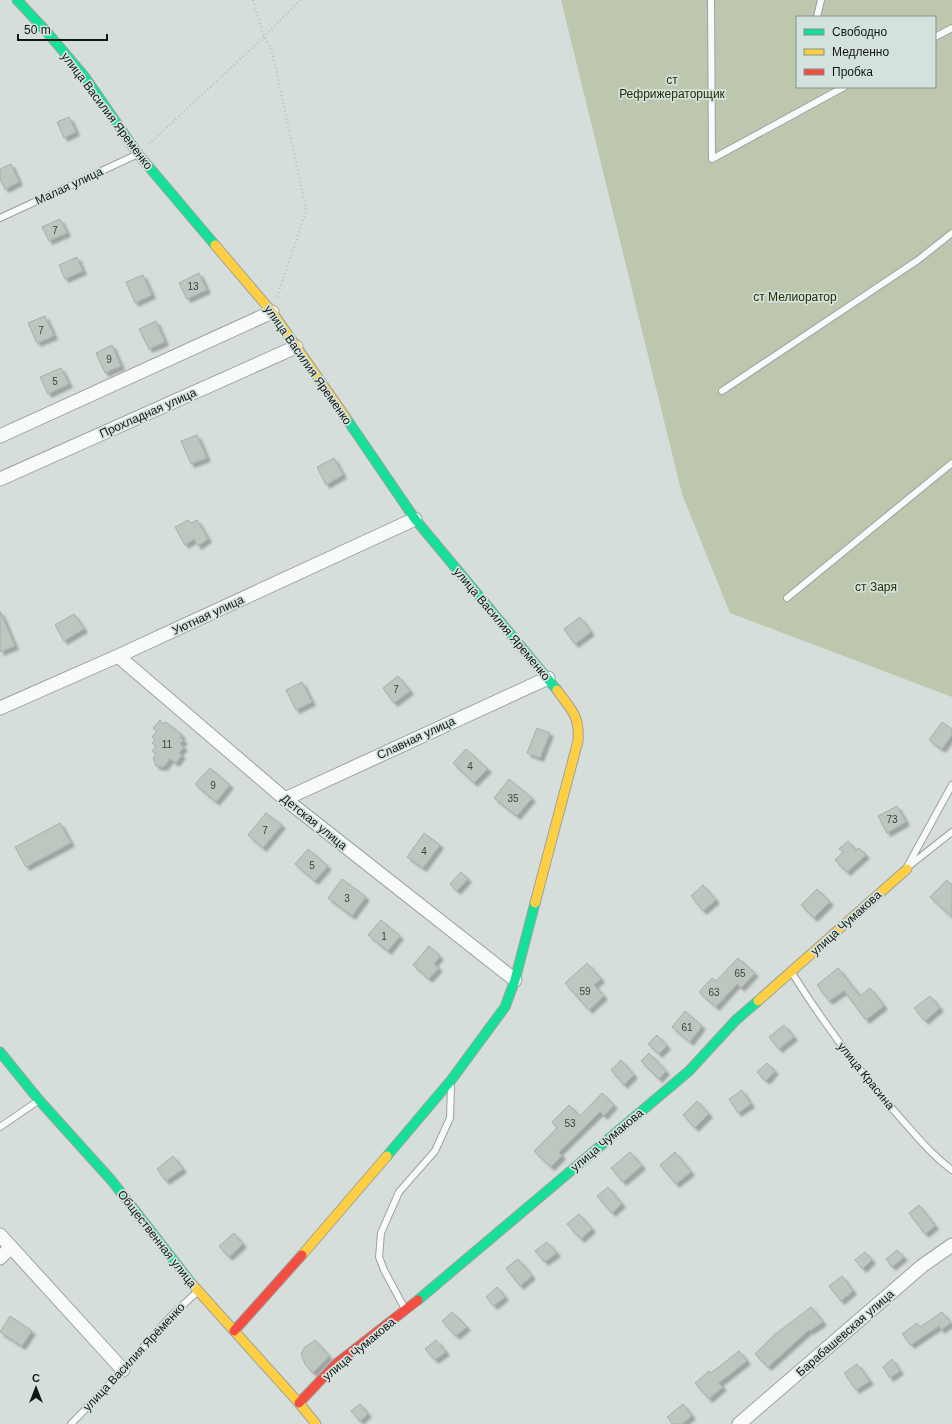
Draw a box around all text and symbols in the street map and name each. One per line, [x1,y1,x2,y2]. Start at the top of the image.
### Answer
scale bar [18,16,107,42]
legend [796,16,936,88]
text: 50 m [24,23,51,37]
text: Свободно [832,25,887,39]
text: Медленно [832,45,889,59]
street label: улица Василия Яременко [58,50,156,173]
text: Пробка [832,65,873,79]
park label: ст Рефрижераторщик [619,73,726,101]
street label: Малая улица [33,164,105,208]
house number: 7 [52,225,58,236]
house number: 13 [187,281,199,292]
park label: ст Мелиоратор [753,290,837,304]
street label: улица Василия Яременко [261,302,355,428]
house number: 7 [38,325,44,336]
house number: 9 [106,354,112,365]
house number: 5 [52,376,58,387]
street label: Прохладная улица [97,385,199,441]
street label: улица Василия Яременко [451,565,553,683]
park label: ст Заря [855,580,897,594]
street label: Уютная улица [170,592,246,638]
house number: 7 [393,684,399,695]
street label: Славная улица [375,714,458,762]
house number: 11 [162,739,173,750]
house number: 4 [467,761,473,772]
house number: 9 [210,780,216,791]
street label: Детская улица [278,791,350,853]
house number: 35 [507,793,519,804]
house number: 73 [886,814,898,825]
house number: 7 [262,825,268,836]
house number: 4 [421,846,427,857]
house number: 5 [309,860,315,871]
street label: улица Чумакова [808,887,884,958]
house number: 3 [344,893,350,904]
house number: 1 [381,931,387,942]
house number: 65 [734,968,746,979]
house number: 59 [579,986,591,997]
house number: 63 [708,987,720,998]
house number: 61 [681,1022,693,1033]
street label: улица Красина [835,1039,898,1113]
street label: улица Чумакова [568,1105,646,1174]
house number: 53 [564,1118,576,1129]
street label: Общественная улица [115,1187,200,1291]
street label: Барабашевская улица [793,1287,897,1379]
street label: улица Василия Ярёменко [80,1300,188,1414]
street label: улица Чумакова [320,1314,398,1383]
north arrow [16,1368,56,1408]
text: С [32,1372,40,1384]

